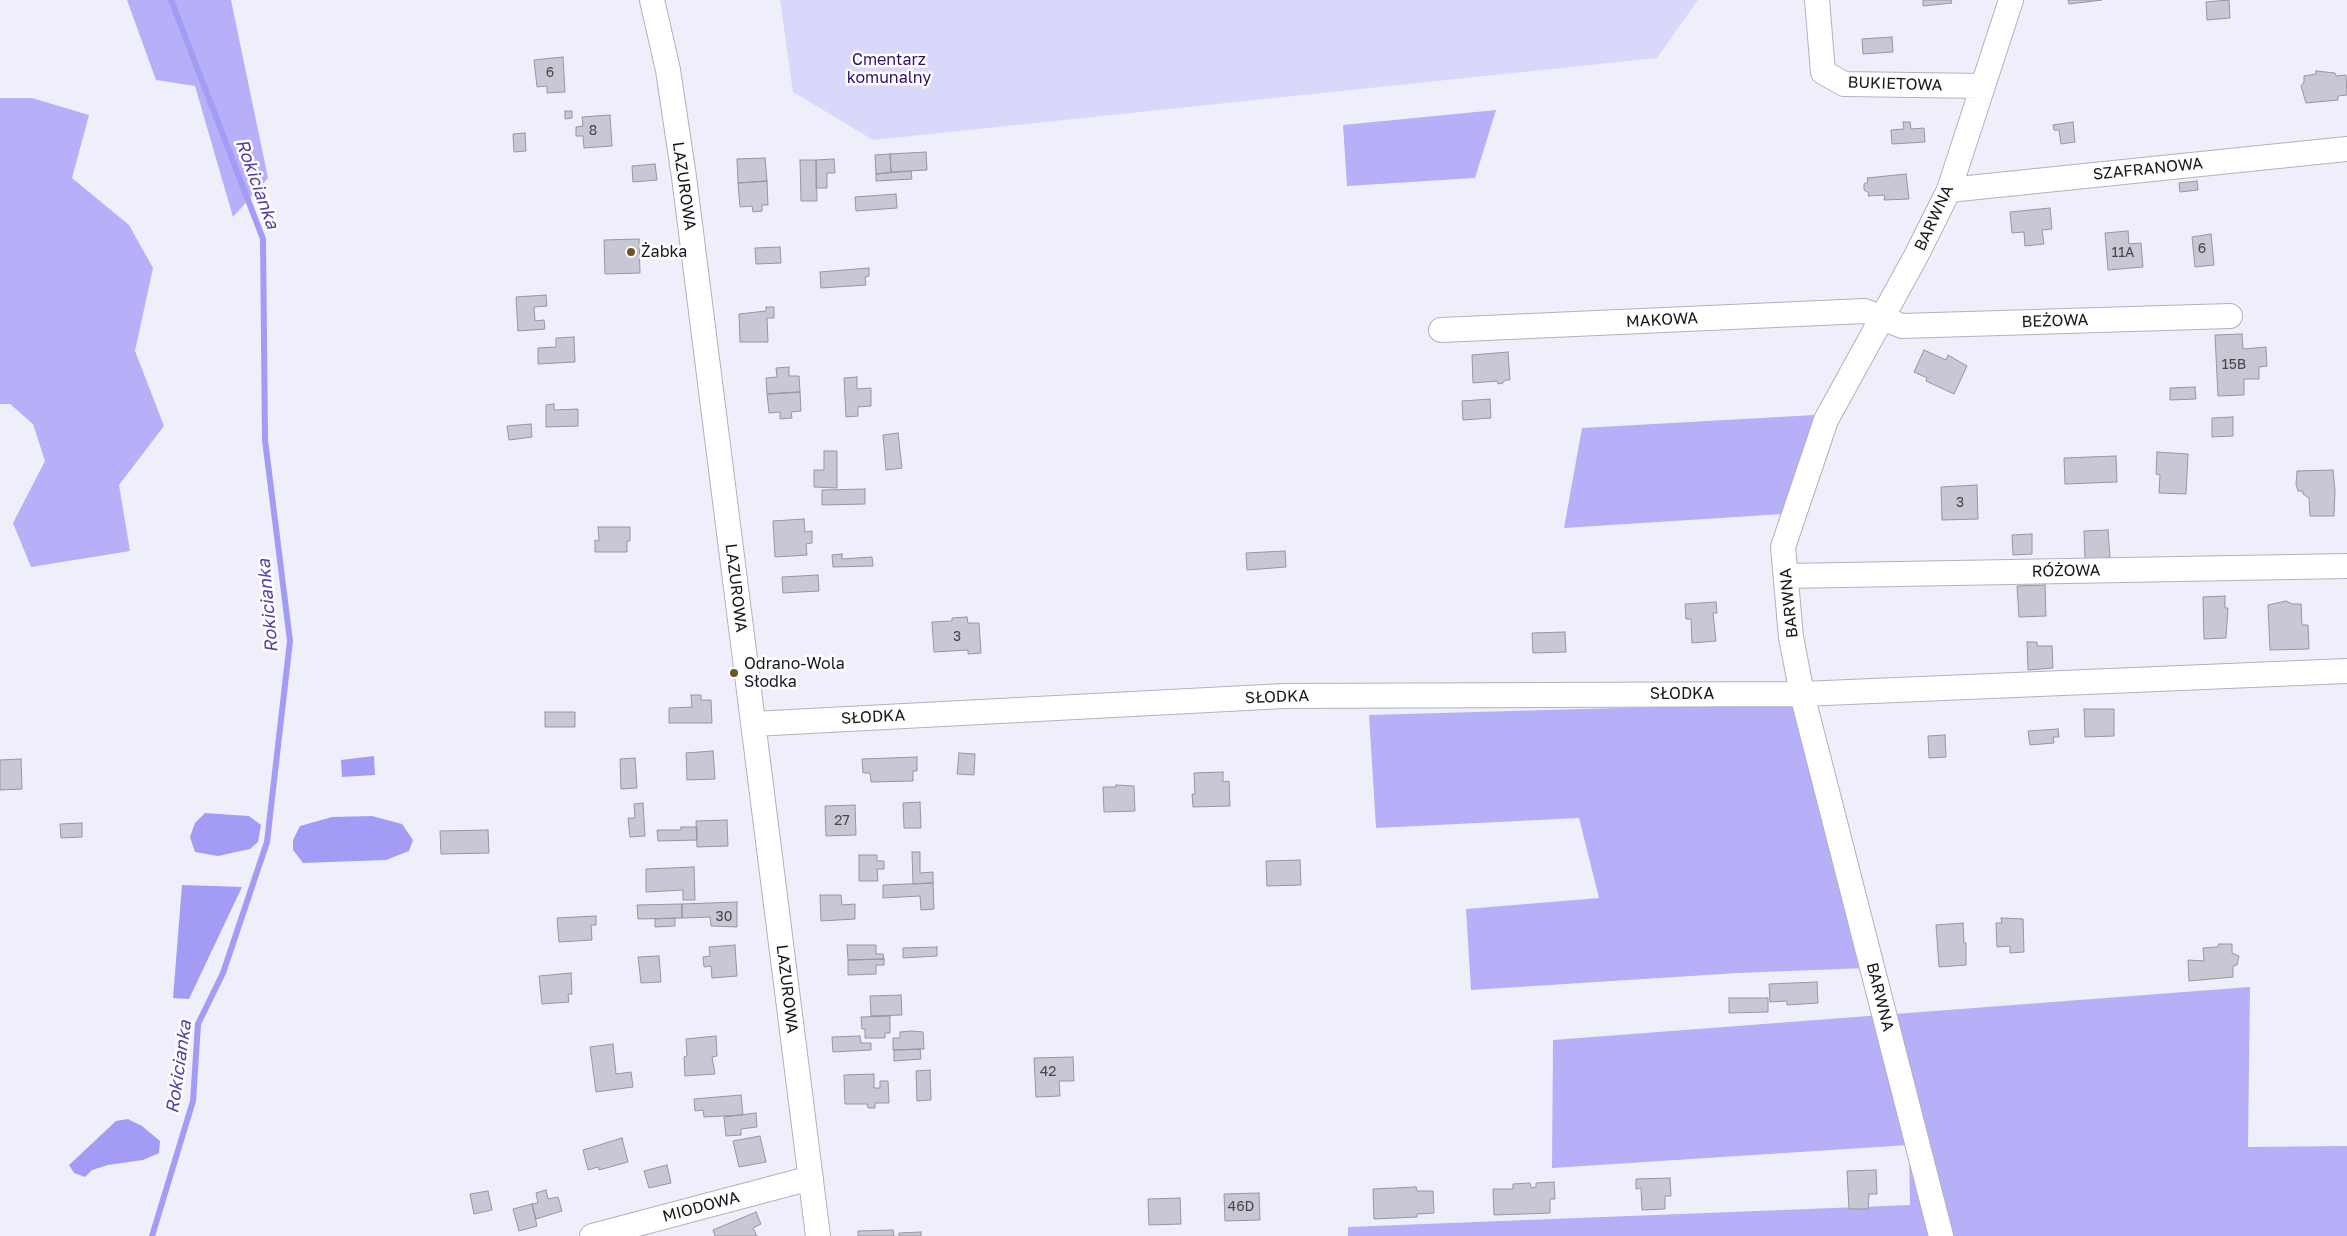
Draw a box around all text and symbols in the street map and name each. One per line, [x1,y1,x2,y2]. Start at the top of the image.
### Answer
park label: Cmentarz komunalny [847,50,931,88]
house number: 6 [546,65,554,81]
street label: BUKIETOWA [1847,73,1943,95]
house number: 8 [589,123,597,139]
water label: Rokicianka [231,136,283,232]
street label: LAZUROWA [668,140,700,232]
street label: SZAFRANOWA [2092,154,2204,184]
street label: BARWNA [1910,182,1958,254]
house number: 6 [2198,241,2206,257]
place label: Żabka [641,242,687,262]
house number: 11A [2112,245,2134,261]
marker: Żabka [625,246,637,258]
street label: MAKOWA [1626,309,1698,331]
street label: BEŻOWA [2021,310,2089,332]
house number: 15B [2222,357,2246,373]
house number: 3 [1956,495,1964,511]
street label: LAZUROWA [721,543,751,633]
water label: Rokicianka [253,558,283,654]
street label: RÓŻOWA [2031,561,2101,581]
street label: BARWNA [1776,567,1802,639]
house number: 3 [953,629,961,645]
place label: Odrano-Wola Słodka [744,654,845,692]
marker: Odrano-Wola Słodka [728,667,740,679]
street label: SŁODKA [1650,684,1714,704]
street label: SŁODKA [1245,686,1309,708]
street label: SŁODKA [840,706,906,728]
house number: 27 [834,813,850,829]
house number: 30 [716,909,732,925]
street label: LAZUROWA [772,944,802,1034]
street label: BARWNA [1862,961,1898,1033]
water label: Rokicianka [162,1019,196,1115]
house number: 42 [1040,1064,1056,1080]
street label: MIODOWA [661,1188,741,1226]
house number: 46D [1228,1199,1254,1215]

